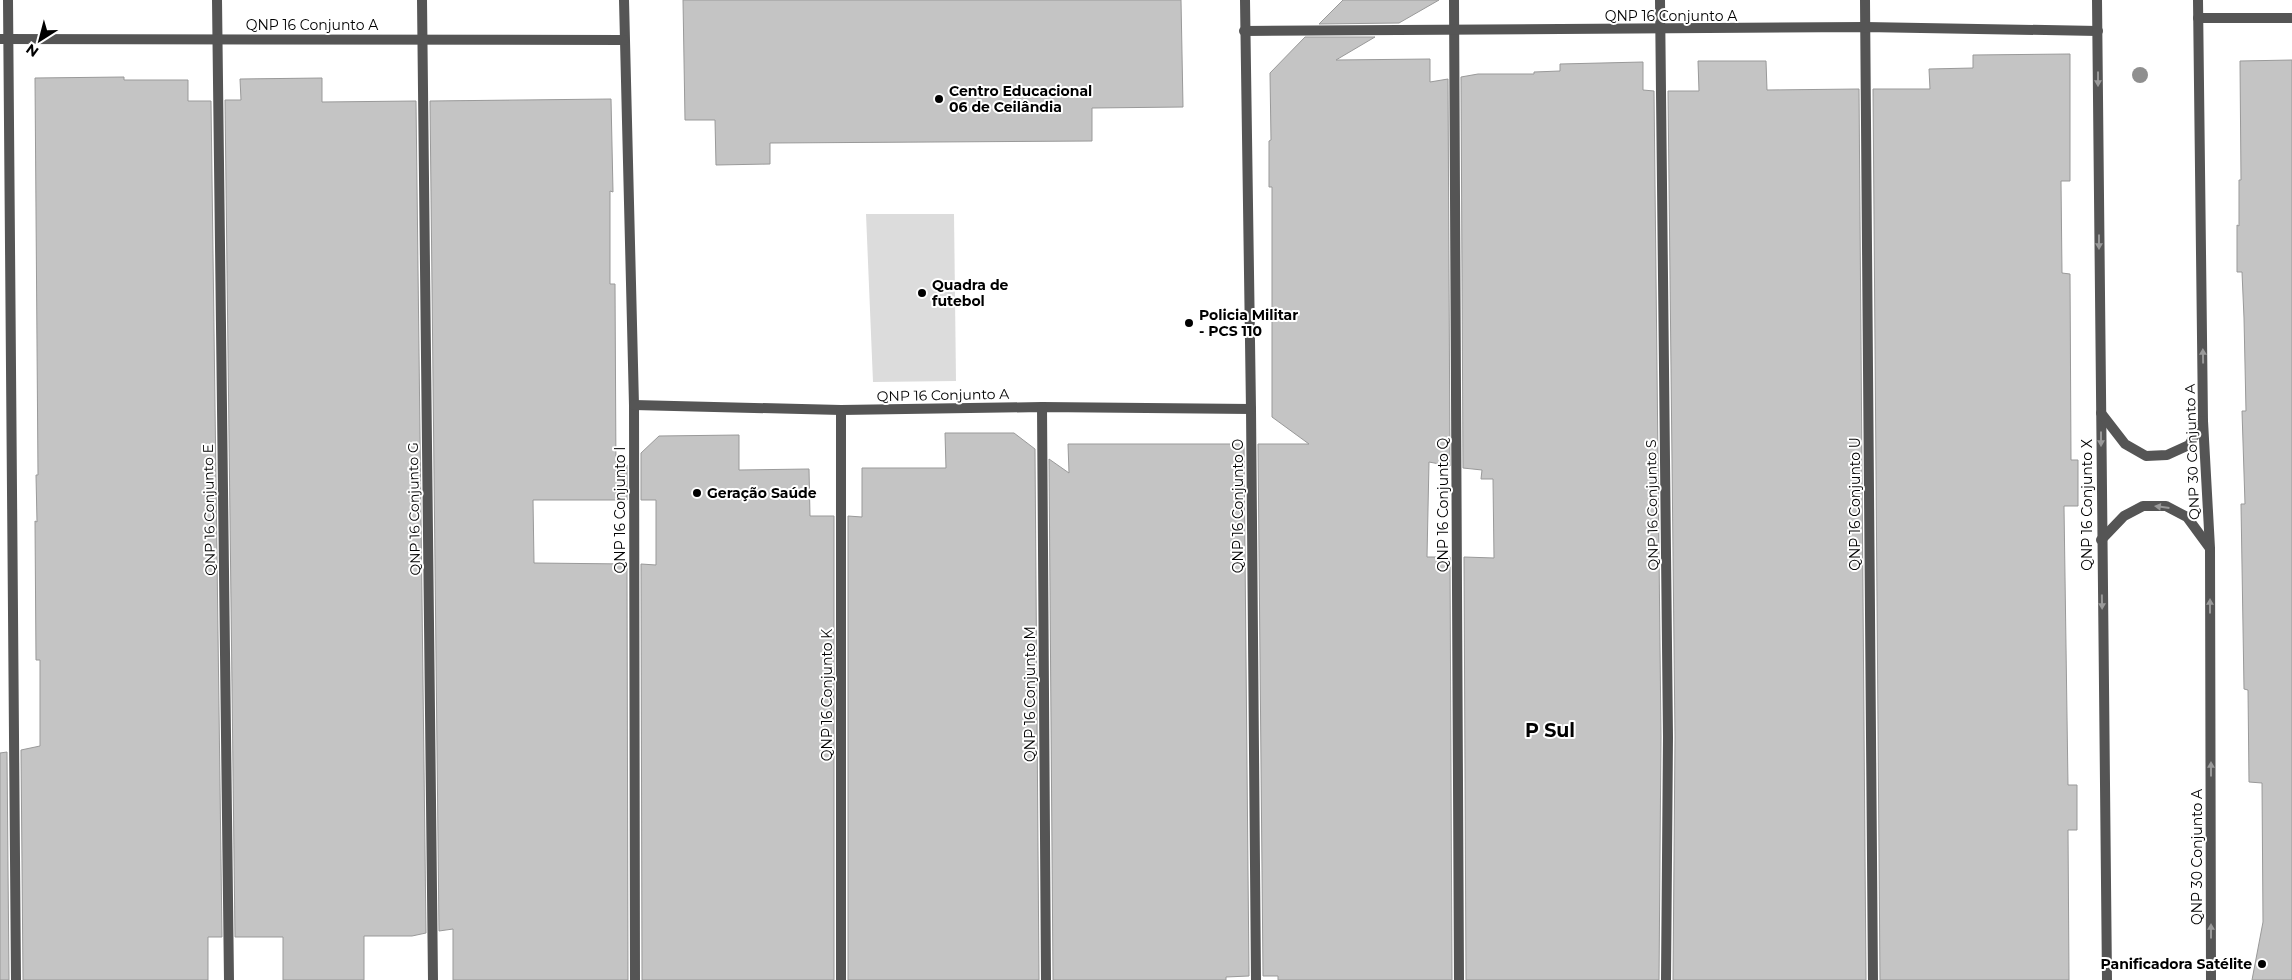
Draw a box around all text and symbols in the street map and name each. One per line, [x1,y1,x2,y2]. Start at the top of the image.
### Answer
street label: QNP 16 Conjunto A [1605,7,1738,25]
north arrow [15,15,65,65]
street label: QNP 16 Conjunto A [246,16,379,34]
text: N [22,40,42,61]
one-way arrow [2094,72,2102,88]
place label: Centro Educacional 06 de Ceilândia [949,82,1092,116]
marker: Centro Educacional 06 de Ceilândia [933,93,945,105]
one-way arrow [2095,234,2103,250]
place label: Quadra de futebol [932,276,1009,310]
marker: Quadra de futebol [916,287,928,299]
place label: Policia Militar - PCS 110 [1199,306,1298,340]
marker: Policia Militar - PCS 110 [1183,317,1195,329]
one-way arrow [2198,348,2206,364]
street label: QNP 30 Conjunto A [2181,383,2203,520]
street label: QNP 16 Conjunto A [877,385,1010,405]
one-way arrow [2097,432,2105,448]
street label: QNP 16 Conjunto U [1846,437,1864,571]
street label: QNP 16 Conjunto Q [1434,438,1452,572]
street label: QNP 16 Conjunto O [1229,439,1247,573]
street label: QNP 16 Conjunto S [1642,439,1662,571]
street label: QNP 16 Conjunto X [2078,439,2096,571]
street label: QNP 16 Conjunto G [404,442,424,576]
street label: QNP 16 Conjunto E [199,444,219,576]
street label: QNP 16 Conjunto I [611,447,629,573]
place label: Geração Saúde [707,484,817,502]
marker: Geração Saúde [691,487,703,499]
one-way arrow [2153,503,2169,511]
one-way arrow [2098,594,2106,610]
one-way arrow [2206,598,2214,614]
street label: QNP 16 Conjunto M [1021,626,1039,762]
street label: QNP 16 Conjunto K [818,629,836,761]
district label: P Sul [1525,719,1575,742]
one-way arrow [2206,761,2214,777]
street label: QNP 30 Conjunto A [2188,788,2206,925]
one-way arrow [2207,923,2215,939]
place label: Panificadora Satélite [2100,955,2252,973]
marker: Panificadora Satélite [2256,958,2268,970]

